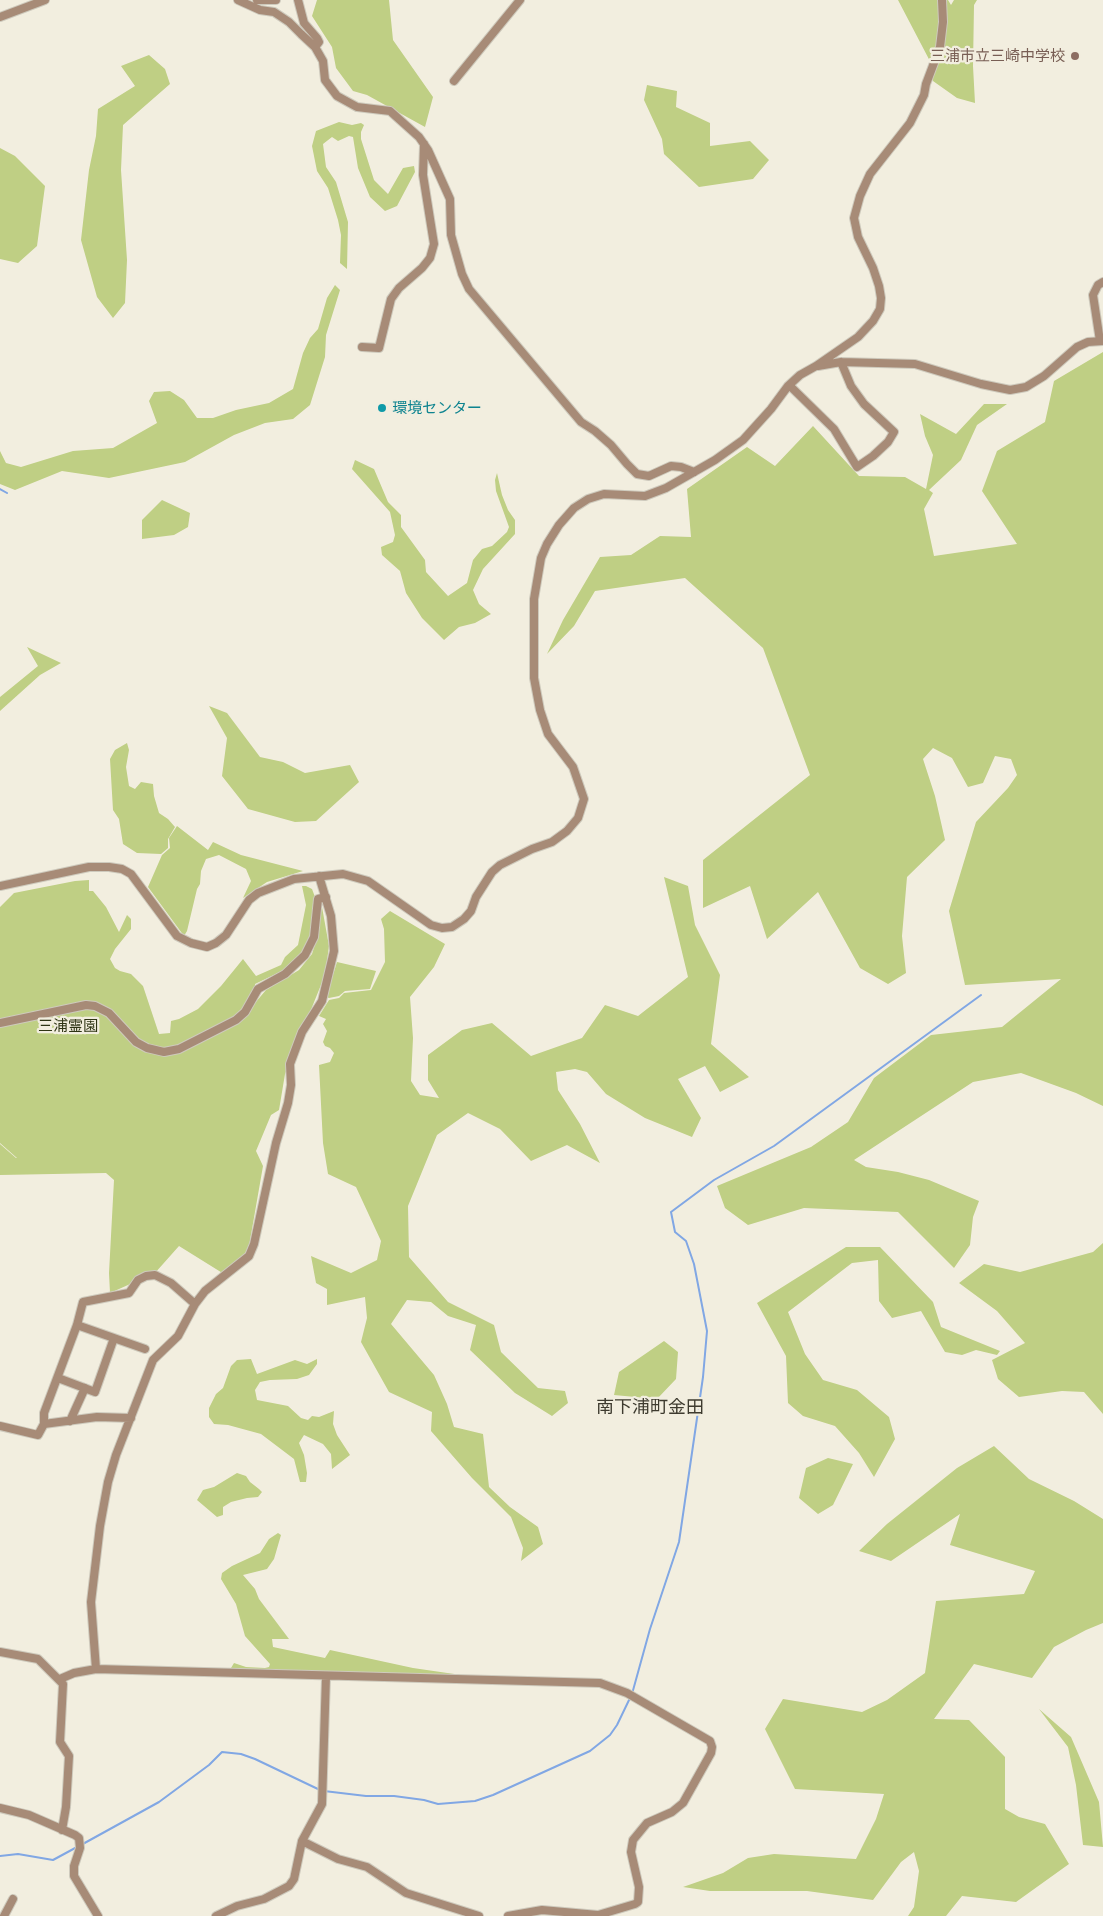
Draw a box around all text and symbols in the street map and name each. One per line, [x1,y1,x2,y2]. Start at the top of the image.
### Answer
place label: 三浦市立三崎中学校 [930,47,1065,65]
marker: 三浦市立三崎中学校 [1069,50,1081,62]
place label: 環境センター [392,399,482,417]
marker: 環境センター [376,402,388,414]
park label: 三浦霊園 [38,1017,98,1035]
district label: 南下浦町金田 [596,1397,704,1419]

